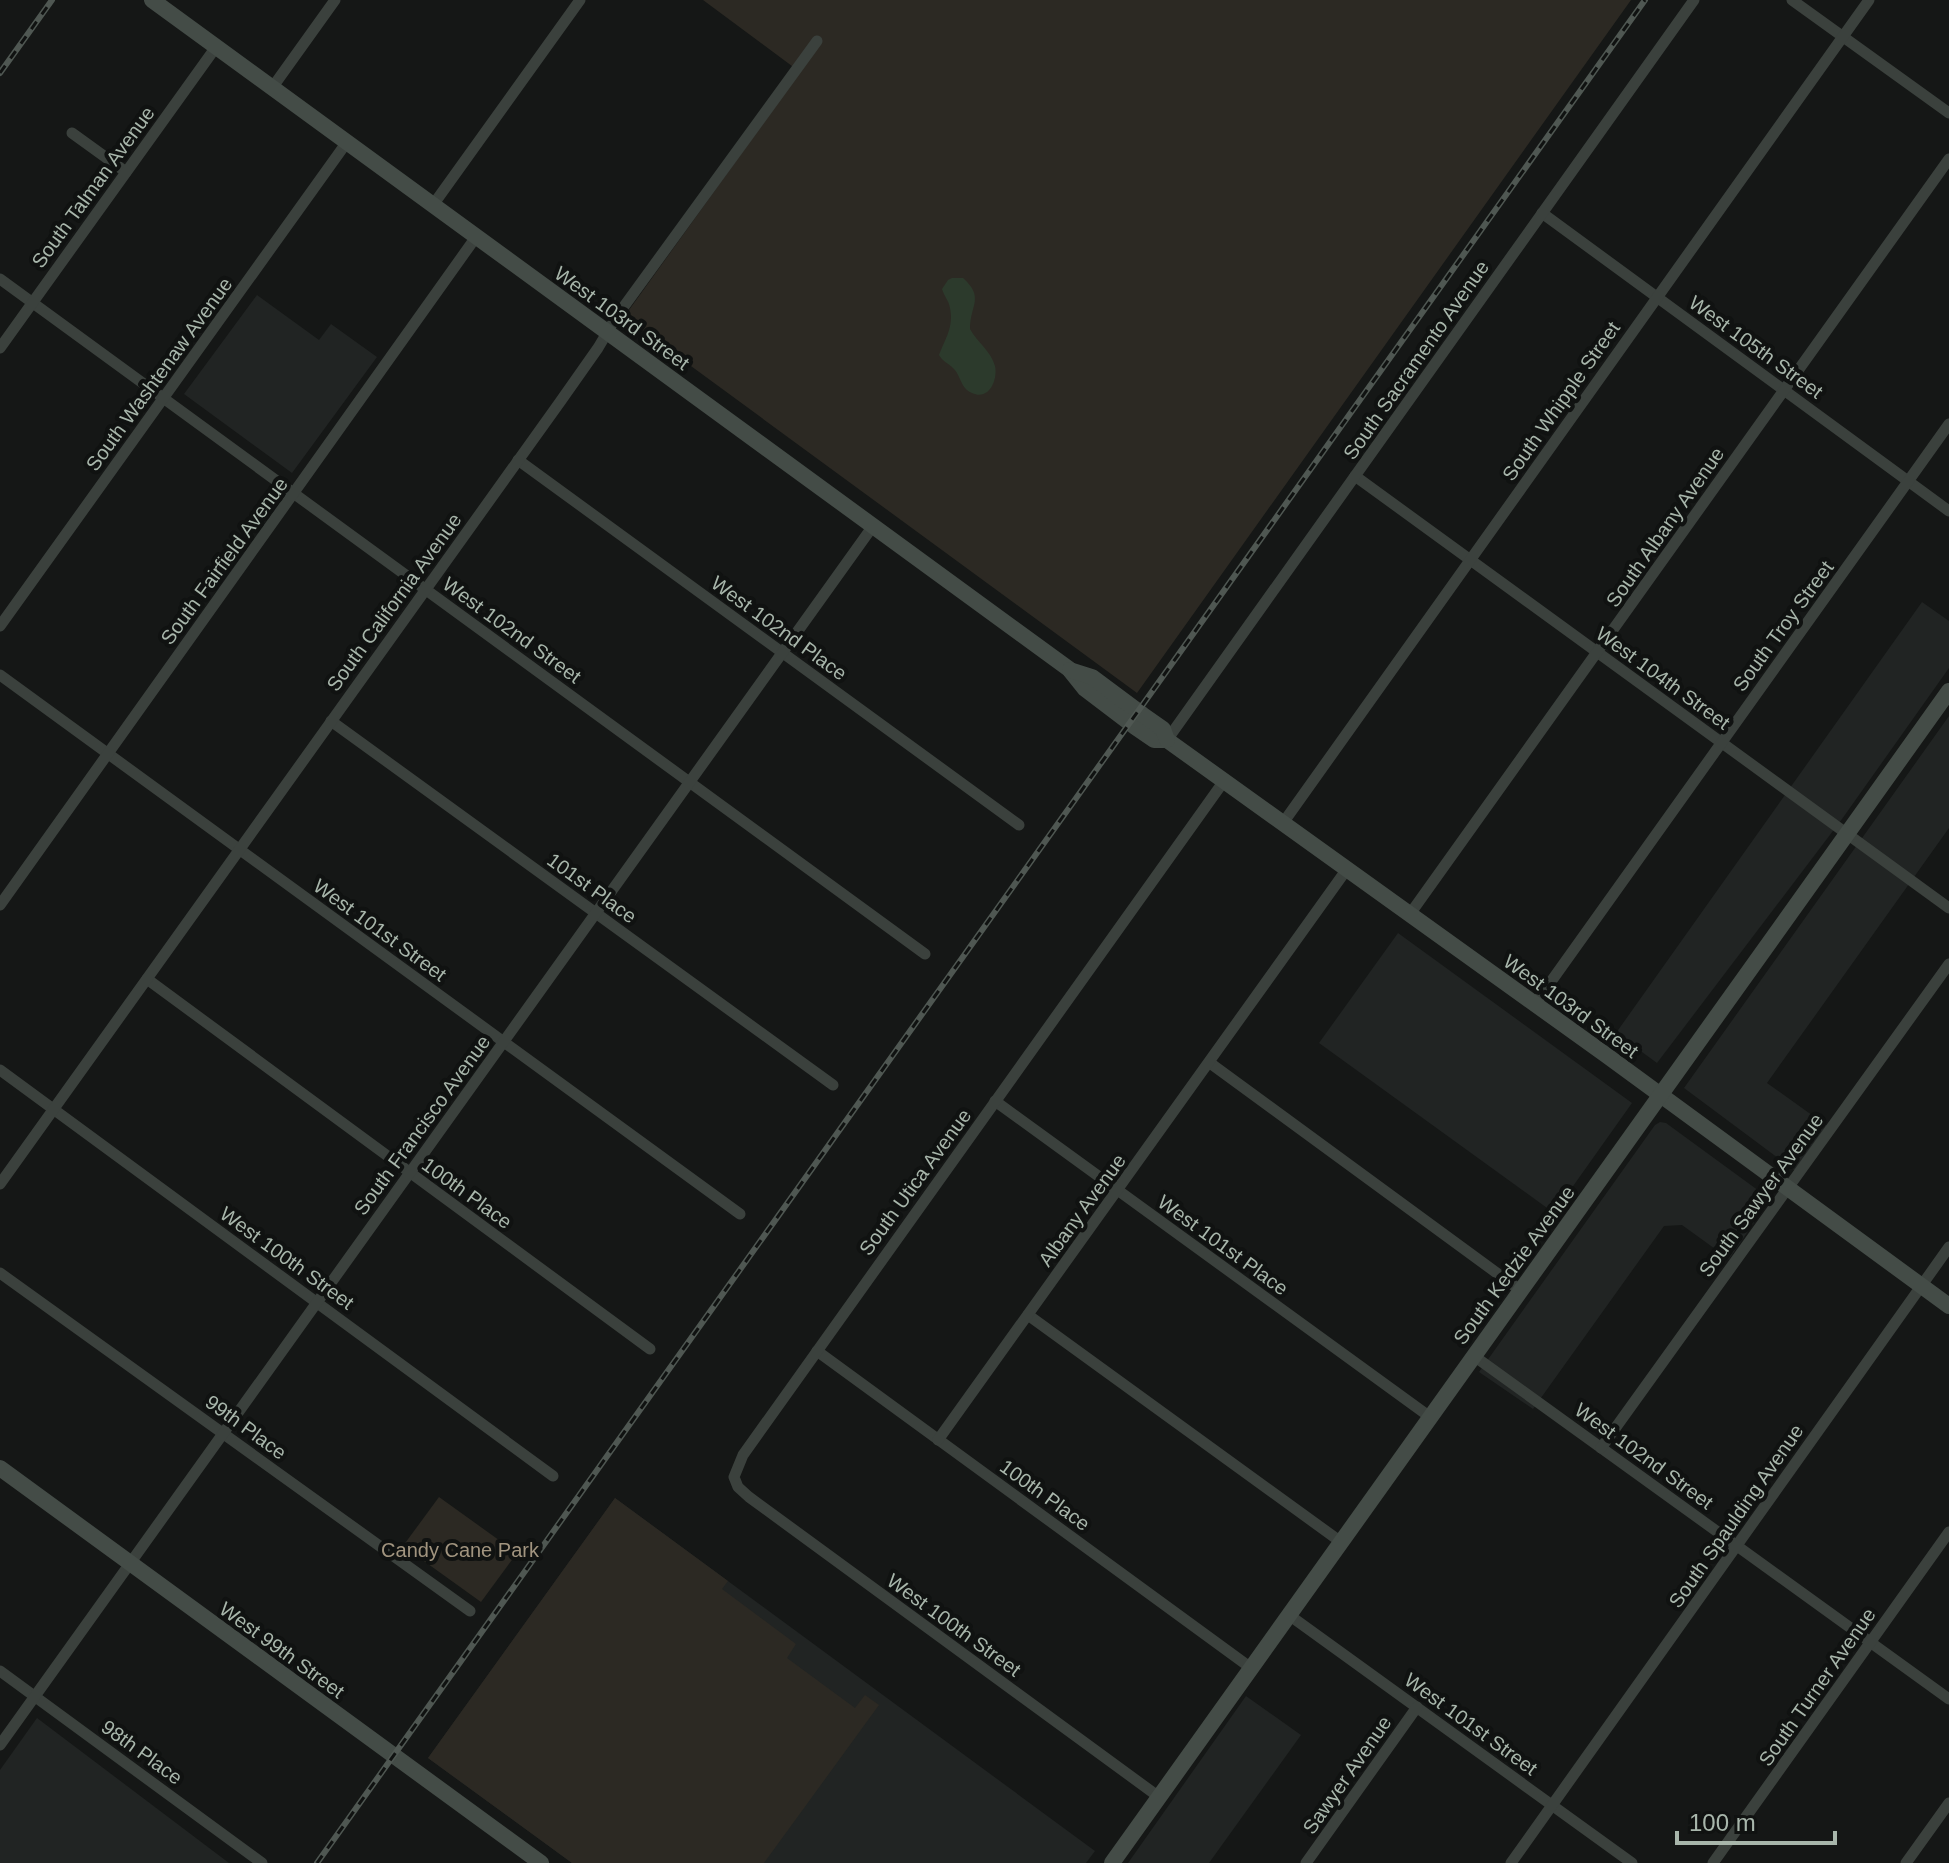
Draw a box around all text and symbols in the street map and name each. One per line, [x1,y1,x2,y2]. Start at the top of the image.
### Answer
street label: South Talman Avenue [27,102,159,272]
street label: South Sacramento Avenue [1339,256,1493,464]
street label: West 103rd Street [550,262,694,374]
street label: South Washtenaw Avenue [81,273,237,475]
street label: West 105th Street [1685,291,1827,403]
street label: South Whipple Street [1498,317,1624,485]
street label: South Albany Avenue [1602,443,1728,611]
street label: South Fairfield Avenue [156,473,292,649]
street label: South California Avenue [322,509,466,695]
street label: South Troy Street [1728,556,1838,695]
street label: West 102nd Place [707,572,851,684]
street label: West 102nd Street [439,573,586,688]
street label: West 104th Street [1592,622,1734,734]
street label: 101st Place [543,848,641,928]
street label: West 101st Street [309,874,451,986]
street label: West 103rd Street [1499,950,1643,1062]
street label: South Francisco Avenue [349,1031,495,1219]
street label: South Utica Avenue [855,1105,975,1259]
street label: South Sawyer Avenue [1694,1109,1828,1281]
street label: Albany Avenue [1034,1150,1130,1270]
street label: 100th Place [418,1153,516,1233]
street label: South Kedzie Avenue [1449,1181,1579,1349]
street label: West 101st Place [1154,1190,1292,1300]
street label: West 100th Street [216,1202,358,1314]
street label: 99th Place [201,1390,291,1464]
street label: West 102nd Street [1571,1399,1718,1514]
street label: South Spaulding Avenue [1664,1420,1808,1612]
street label: 100th Place [996,1455,1094,1535]
park label: Candy Cane Park [381,1539,540,1561]
street label: West 100th Street [883,1569,1025,1681]
street label: West 99th Street [215,1597,349,1703]
street label: South Turner Avenue [1754,1604,1880,1770]
street label: West 101st Street [1400,1668,1542,1780]
street label: Sawyer Avenue [1298,1712,1396,1838]
street label: 98th Place [97,1715,187,1789]
scale bar [1677,1795,1835,1845]
text: 100 m [1689,1809,1756,1836]

